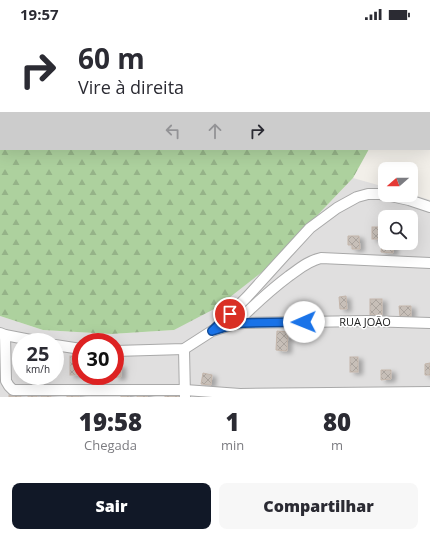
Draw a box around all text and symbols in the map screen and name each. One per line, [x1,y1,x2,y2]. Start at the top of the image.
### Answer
text: 19:57 [20,4,59,24]
text: 60 m [78,39,145,77]
icon: right [12,44,64,96]
text: Vire à direita [78,75,184,99]
icon: left [162,120,184,142]
icon: ahead [204,120,226,142]
icon: right [246,120,268,142]
north arrow [378,162,418,202]
map controls [378,162,418,250]
button: search [378,210,418,250]
pin [213,297,247,331]
position arrow [283,301,325,343]
icon: arrive [219,303,241,325]
street label: RUA JOÃO [339,314,391,329]
speed limit sign: 30 [72,333,124,385]
text: 25 [27,340,49,367]
text: km/h [26,362,50,376]
text: 19:58 [79,405,142,438]
text: 1 [225,405,240,438]
text: 80 [323,405,351,438]
text: Chegada [84,436,137,454]
text: min [221,436,244,454]
text: m [331,436,343,454]
button: Sair [12,483,211,529]
button: Compartilhar [219,483,418,529]

